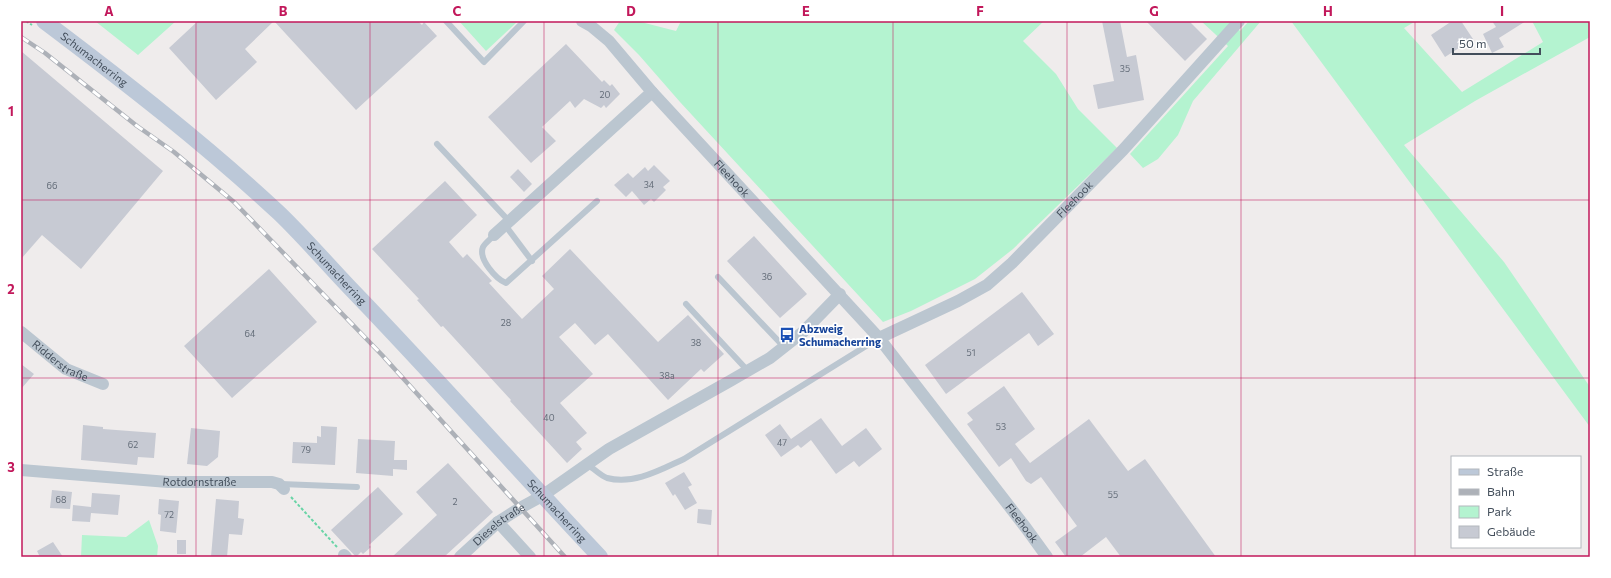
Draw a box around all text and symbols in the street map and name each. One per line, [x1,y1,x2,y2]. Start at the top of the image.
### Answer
text: A [104,3,114,19]
text: B [279,3,288,19]
text: C [453,3,462,19]
text: D [626,3,636,19]
text: E [802,3,810,19]
text: F [976,3,984,19]
text: G [1149,3,1159,19]
text: H [1323,3,1333,19]
text: I [1500,3,1504,19]
street label: Schumacherring [58,29,131,89]
scale bar [1453,30,1540,56]
text: 50 m [1459,36,1487,50]
house number: 35 [1120,63,1130,74]
house number: 20 [600,89,611,100]
text: 1 [8,103,14,119]
street label: Fleehook [712,157,753,199]
street label: Fleehook [1053,178,1095,220]
house number: 34 [644,179,655,190]
house number: 66 [47,180,57,191]
street label: Schumacherring [304,239,369,307]
house number: 36 [762,271,772,282]
text: 2 [7,281,15,297]
house number: 28 [501,317,511,328]
place label: Abzweig Schumacherring [799,322,881,348]
bus stop icon: Abzweig Schumacherring [778,326,796,344]
house number: 64 [245,328,256,339]
street label: Ridderstraße [30,337,90,383]
house number: 38 [691,337,701,348]
house number: 51 [966,347,976,358]
house number: 38a [659,370,675,381]
house number: 40 [543,412,555,423]
house number: 53 [996,421,1006,432]
house number: 47 [777,437,787,448]
house number: 62 [128,439,138,450]
house number: 79 [301,444,311,455]
legend [1451,456,1581,548]
text: 3 [7,459,15,475]
text: Straße [1487,464,1523,478]
street label: Rotdornstraße [162,475,237,488]
street label: Schumacherring [525,476,590,545]
text: Bahn [1487,484,1515,498]
house number: 55 [1108,489,1118,500]
house number: 68 [56,494,66,505]
house number: 2 [453,496,458,507]
street label: Dieselstraße [470,500,527,548]
street label: Fleehook [1003,500,1041,545]
text: Park [1487,504,1513,518]
house number: 72 [164,509,174,520]
text: Gebäude [1487,524,1535,538]

